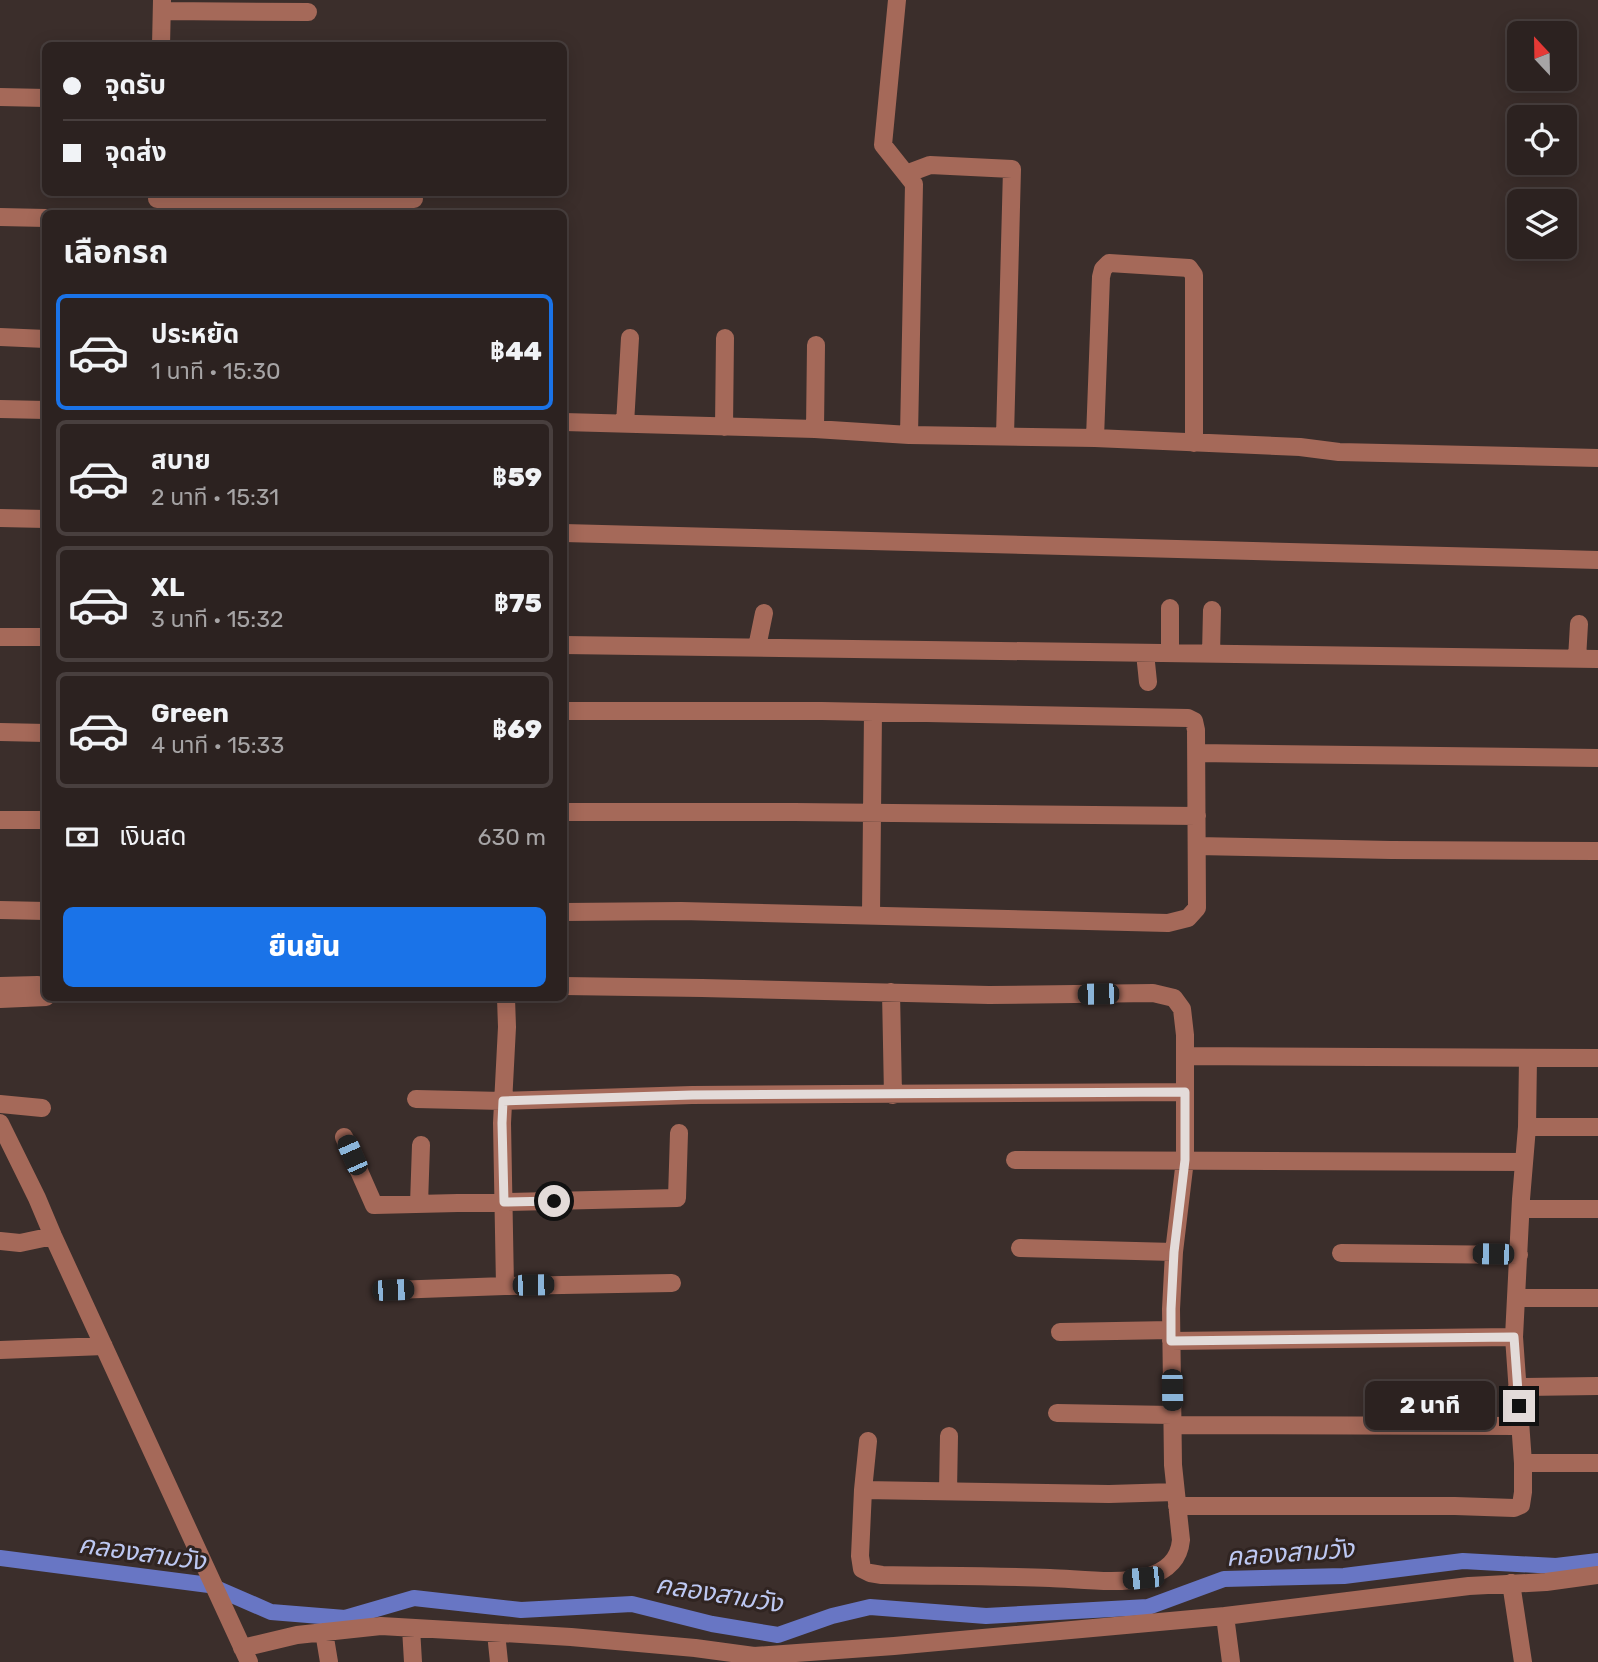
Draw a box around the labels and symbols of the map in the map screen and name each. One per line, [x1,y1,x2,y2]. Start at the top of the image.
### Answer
north arrow [1507,21,1577,91]
car [1077,983,1120,1005]
car [334,1132,371,1178]
route start [538,1185,570,1217]
car [1472,1243,1515,1265]
car [512,1274,555,1296]
car [372,1279,415,1301]
car [1162,1369,1183,1411]
callout: 2 นาที [1365,1382,1494,1430]
route end [1503,1390,1535,1422]
water label: คลองสามวัง [77,1529,208,1577]
water label: คลองสามวัง [1225,1533,1356,1573]
car [1122,1565,1165,1591]
water label: คลองสามวัง [653,1569,786,1619]

